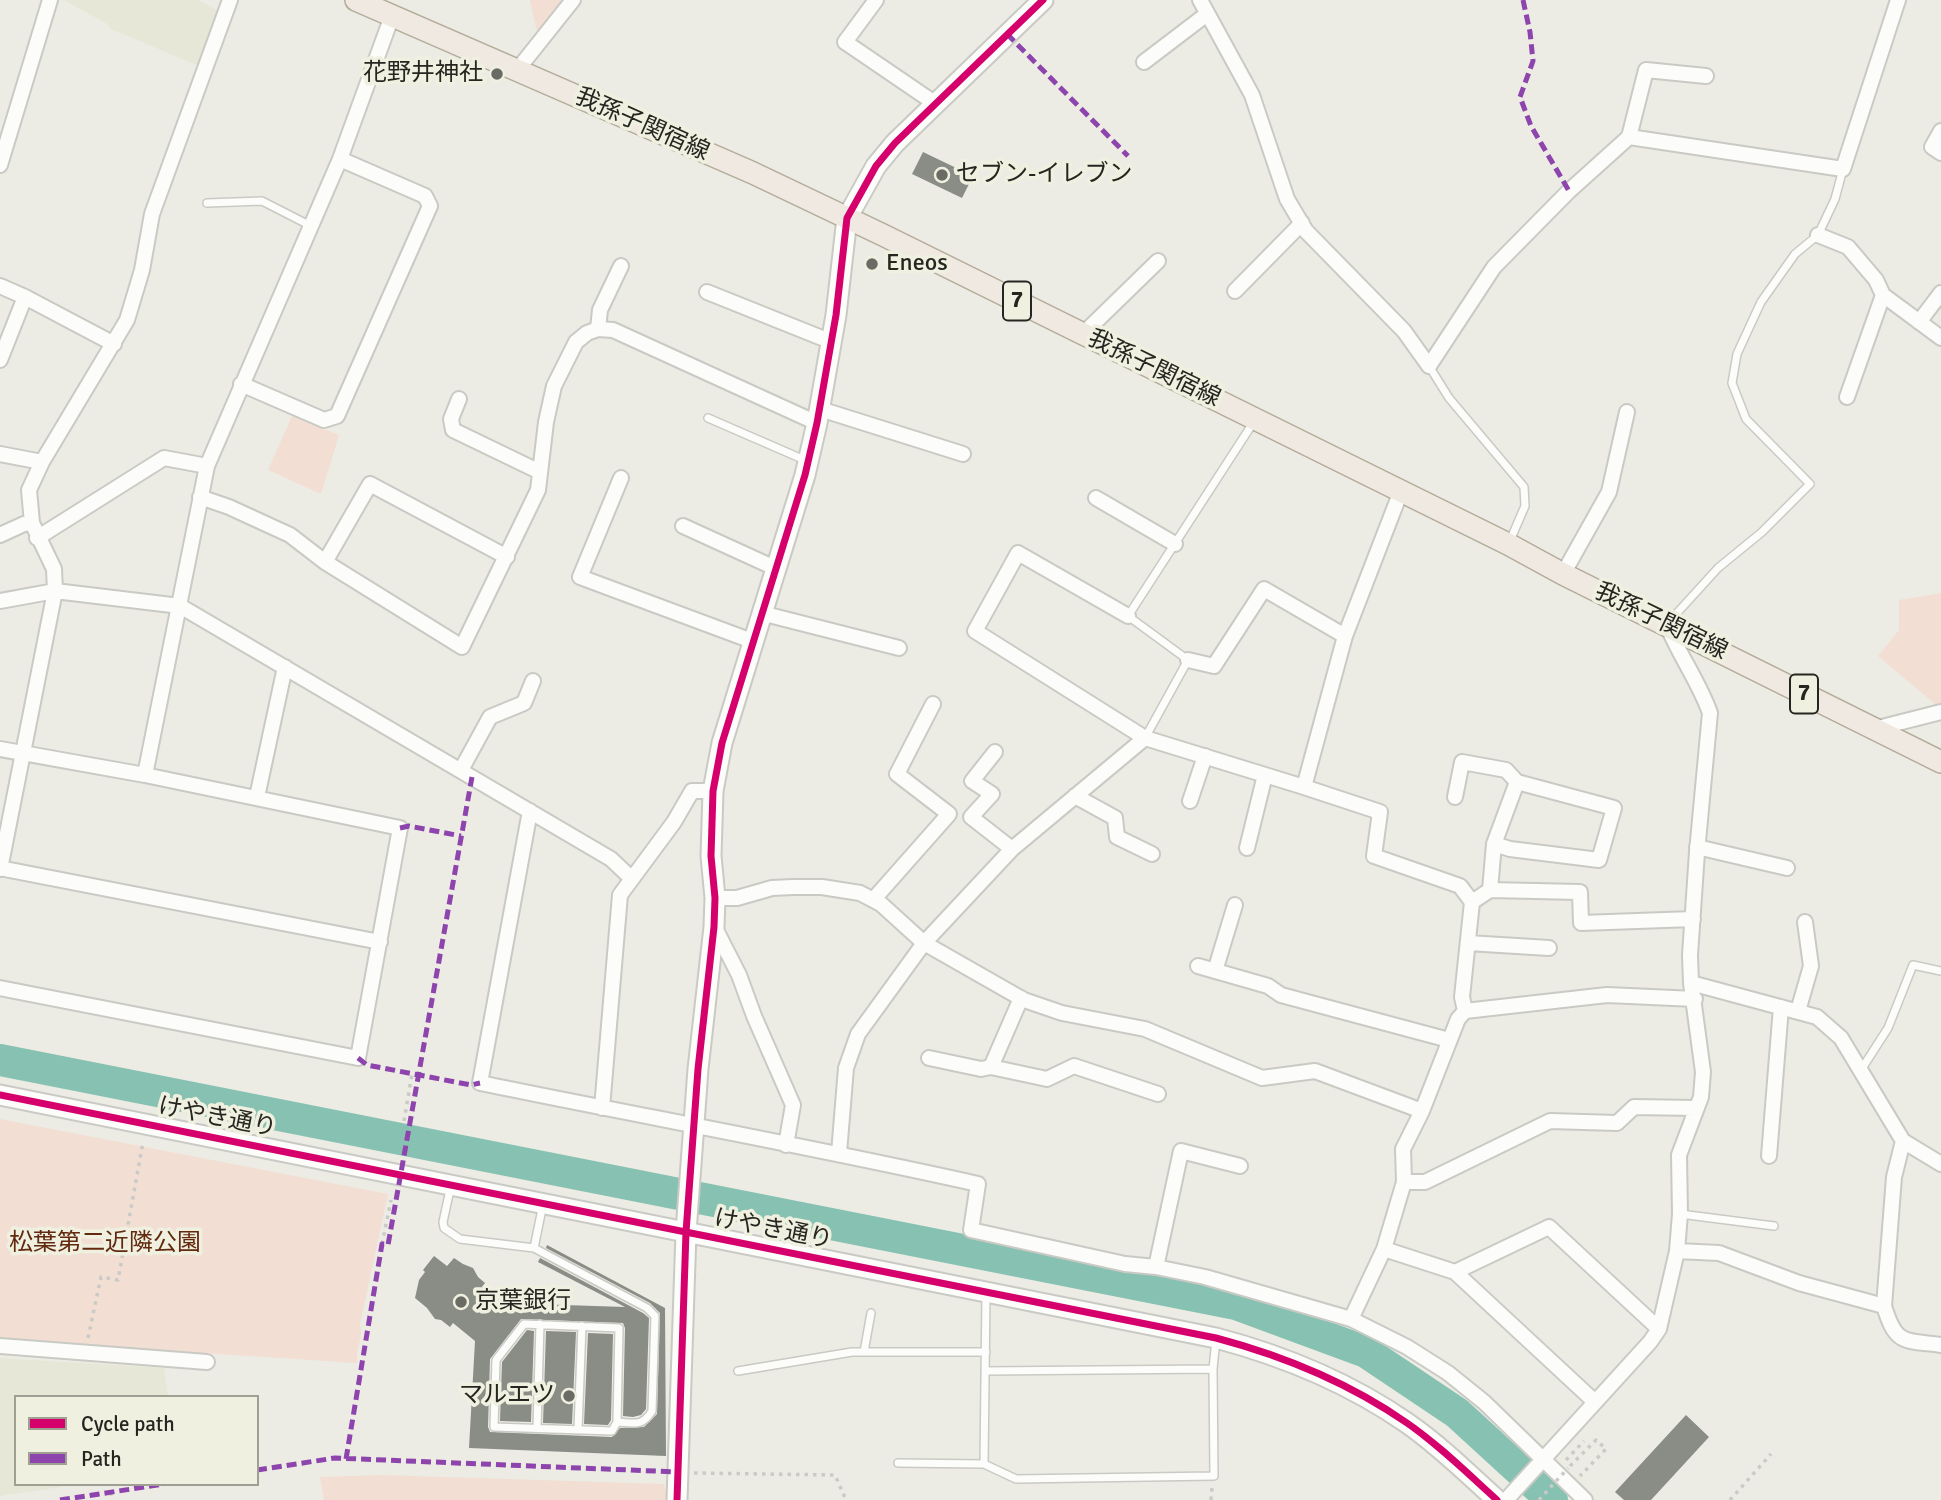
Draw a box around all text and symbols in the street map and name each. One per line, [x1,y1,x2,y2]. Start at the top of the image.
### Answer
place label: 花野井神社 [363,60,483,88]
marker: 花野井神社 [489,66,505,82]
street label: 我孫子関宿線 [570,83,714,167]
place label: セブン-イレブン [956,161,1132,189]
marker: セブン-イレブン [934,167,950,183]
place label: Eneos [886,250,948,278]
marker: Eneos [864,256,880,272]
road number: 7 [1003,282,1031,320]
street label: 我孫子関宿線 [1083,324,1225,414]
street label: 我孫子関宿線 [1590,577,1732,667]
road number: 7 [1790,674,1818,714]
street label: けやき通り [155,1092,279,1144]
street label: けやき通り [711,1204,835,1256]
park label: 松葉第二近隣公園 [9,1230,201,1258]
place label: 京葉銀行 [475,1288,571,1316]
marker: 京葉銀行 [453,1294,469,1310]
place label: マルエツ [459,1382,555,1410]
marker: マルエツ [561,1388,577,1404]
legend [14,1395,259,1486]
text: Cycle path [81,1411,175,1437]
text: Path [81,1446,122,1472]

